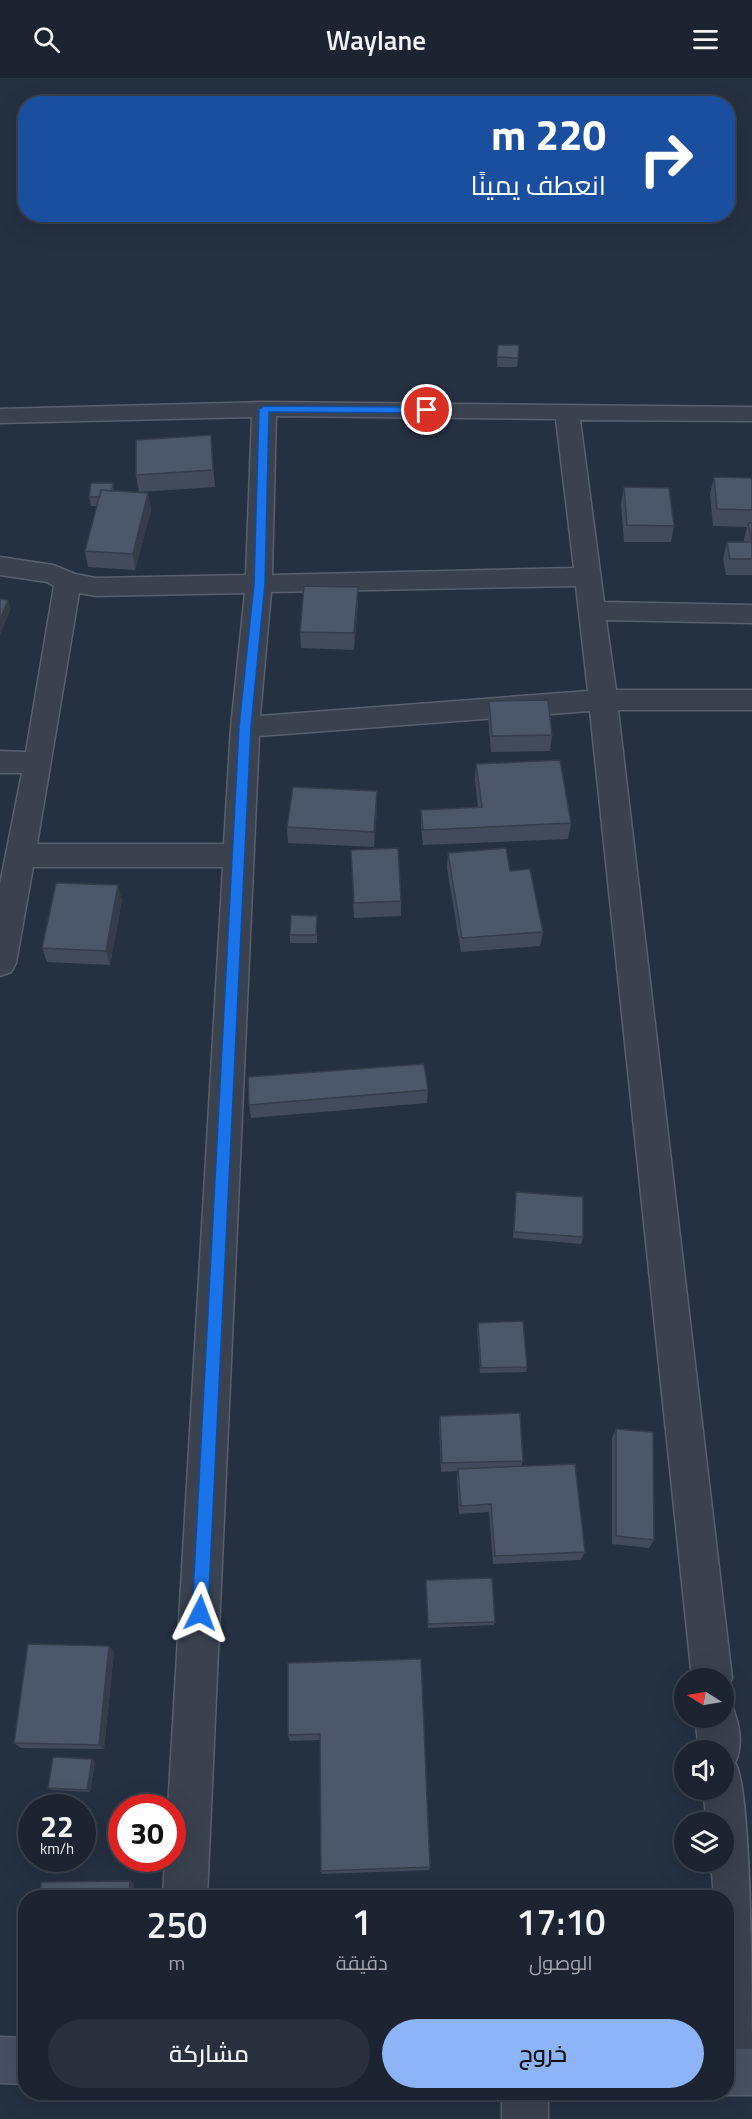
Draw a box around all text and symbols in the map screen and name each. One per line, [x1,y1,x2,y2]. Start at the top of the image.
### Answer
text: Waylane [326,19,426,60]
icon: search [30,23,63,56]
icon: menu [689,23,722,56]
text: 220 m [491,102,606,166]
icon: right [627,120,705,198]
text: انعطف يمينًا [470,164,606,205]
pin [401,384,452,435]
icon: arrive [410,393,443,426]
position arrow [168,1581,232,1645]
north arrow [674,1668,734,1728]
map controls [674,1668,734,1872]
button: sound [674,1740,734,1800]
speed limit sign: 30 [108,1794,186,1872]
text: 22 [40,1803,74,1849]
button: layers [674,1812,734,1872]
text: km/h [40,1837,74,1860]
text: 1 [352,1894,372,1949]
text: 17:10 [516,1894,605,1949]
text: 250 [147,1897,207,1952]
text: m [168,1947,185,1978]
text: دقيقة [336,1947,388,1978]
text: الوصول [529,1947,593,1978]
button: مشاركة [48,2019,370,2088]
button: خروج [382,2019,704,2088]

